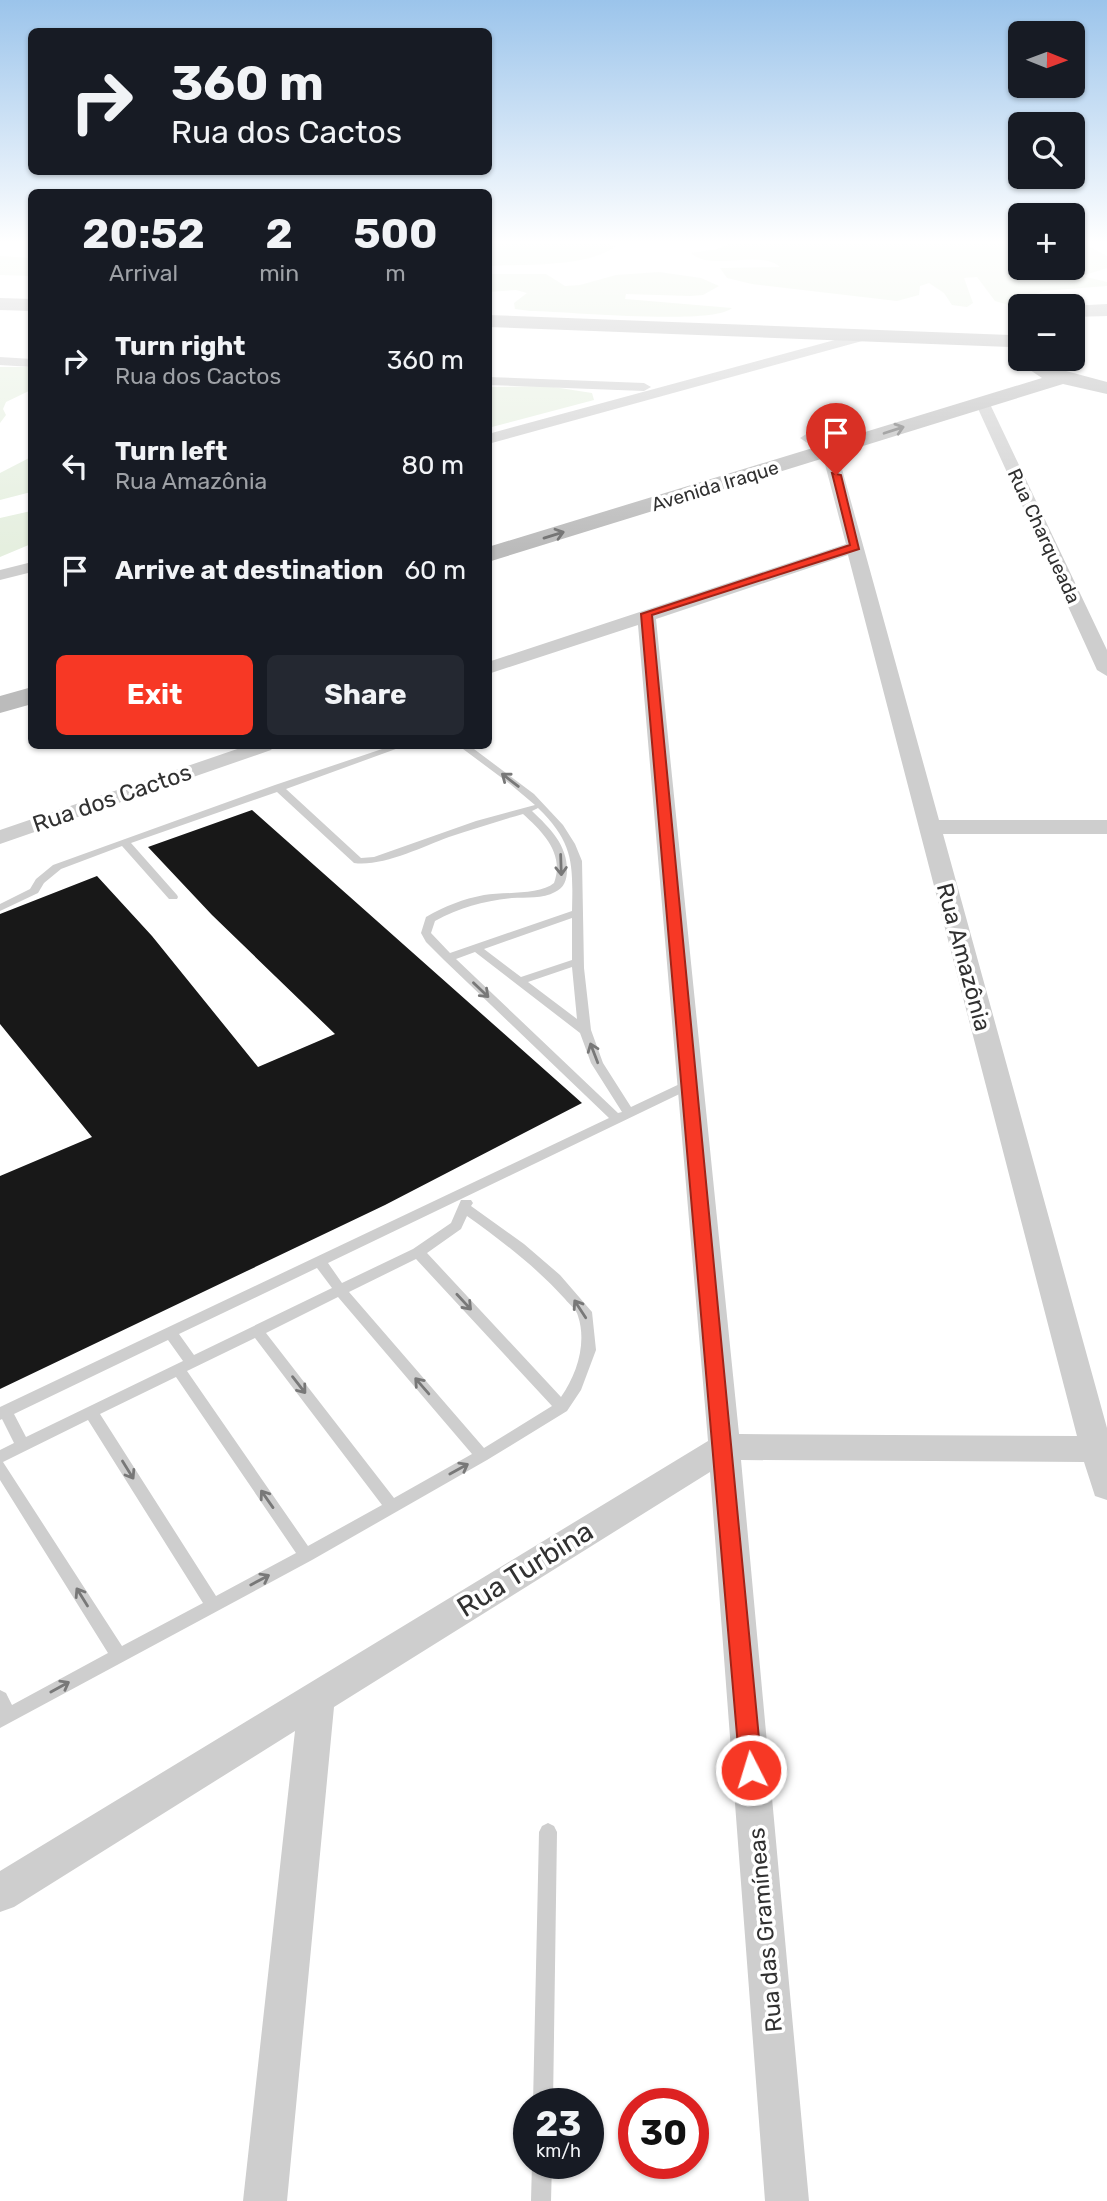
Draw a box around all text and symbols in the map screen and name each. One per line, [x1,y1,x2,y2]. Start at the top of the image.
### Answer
north arrow [1008,21,1085,98]
map controls [1008,21,1085,371]
text: 360 m [171,54,324,112]
icon: right [56,56,147,147]
button: search [1008,112,1085,189]
text: Rua dos Cactos [171,113,402,151]
button: + [1008,203,1085,280]
text: 20:52 [82,209,205,259]
text: 2 [265,209,293,259]
text: 500 [353,209,438,259]
text: Arrival [109,259,178,287]
text: min [259,259,299,287]
text: m [385,259,406,287]
button: − [1008,294,1085,371]
text: Turn right [115,331,245,362]
icon: right [56,342,94,380]
text: 360 m [387,345,464,376]
text: Rua dos Cactos [115,362,281,390]
pin [806,403,866,475]
icon: arrive [817,414,855,452]
one-way arrow [883,423,905,436]
text: Turn left [115,436,227,467]
icon: left [56,447,94,485]
text: 80 m [401,450,464,481]
street label: Avenida Iraque [649,456,781,516]
street label: Rua Charqueada [1003,465,1085,607]
text: Rua Amazônia [115,467,267,495]
one-way arrow [542,528,564,541]
icon: arrive [56,552,94,590]
text: Arrive at destination [115,555,383,586]
text: 60 m [404,555,466,586]
button: Exit [56,655,253,735]
button: Share [267,655,464,735]
street label: Rua dos Cactos [29,758,195,838]
one-way arrow [502,773,520,788]
one-way arrow [555,853,568,876]
street label: Rua Amazônia [931,880,997,1034]
one-way arrow [472,981,489,998]
one-way arrow [586,1043,599,1065]
one-way arrow [456,1293,473,1310]
one-way arrow [572,1300,587,1319]
one-way arrow [292,1375,307,1393]
one-way arrow [414,1377,430,1395]
one-way arrow [120,1460,135,1479]
one-way arrow [448,1462,469,1475]
one-way arrow [260,1490,274,1509]
street label: Rua Turbina [451,1514,599,1624]
one-way arrow [249,1572,270,1586]
one-way arrow [74,1588,88,1608]
one-way arrow [49,1680,69,1694]
position arrow [714,1733,788,1807]
street label: Rua das Gramíneas [742,1827,788,2033]
speed limit sign: 30 [618,2088,709,2179]
text: 23 [536,2103,581,2145]
text: km/h [536,2140,581,2162]

